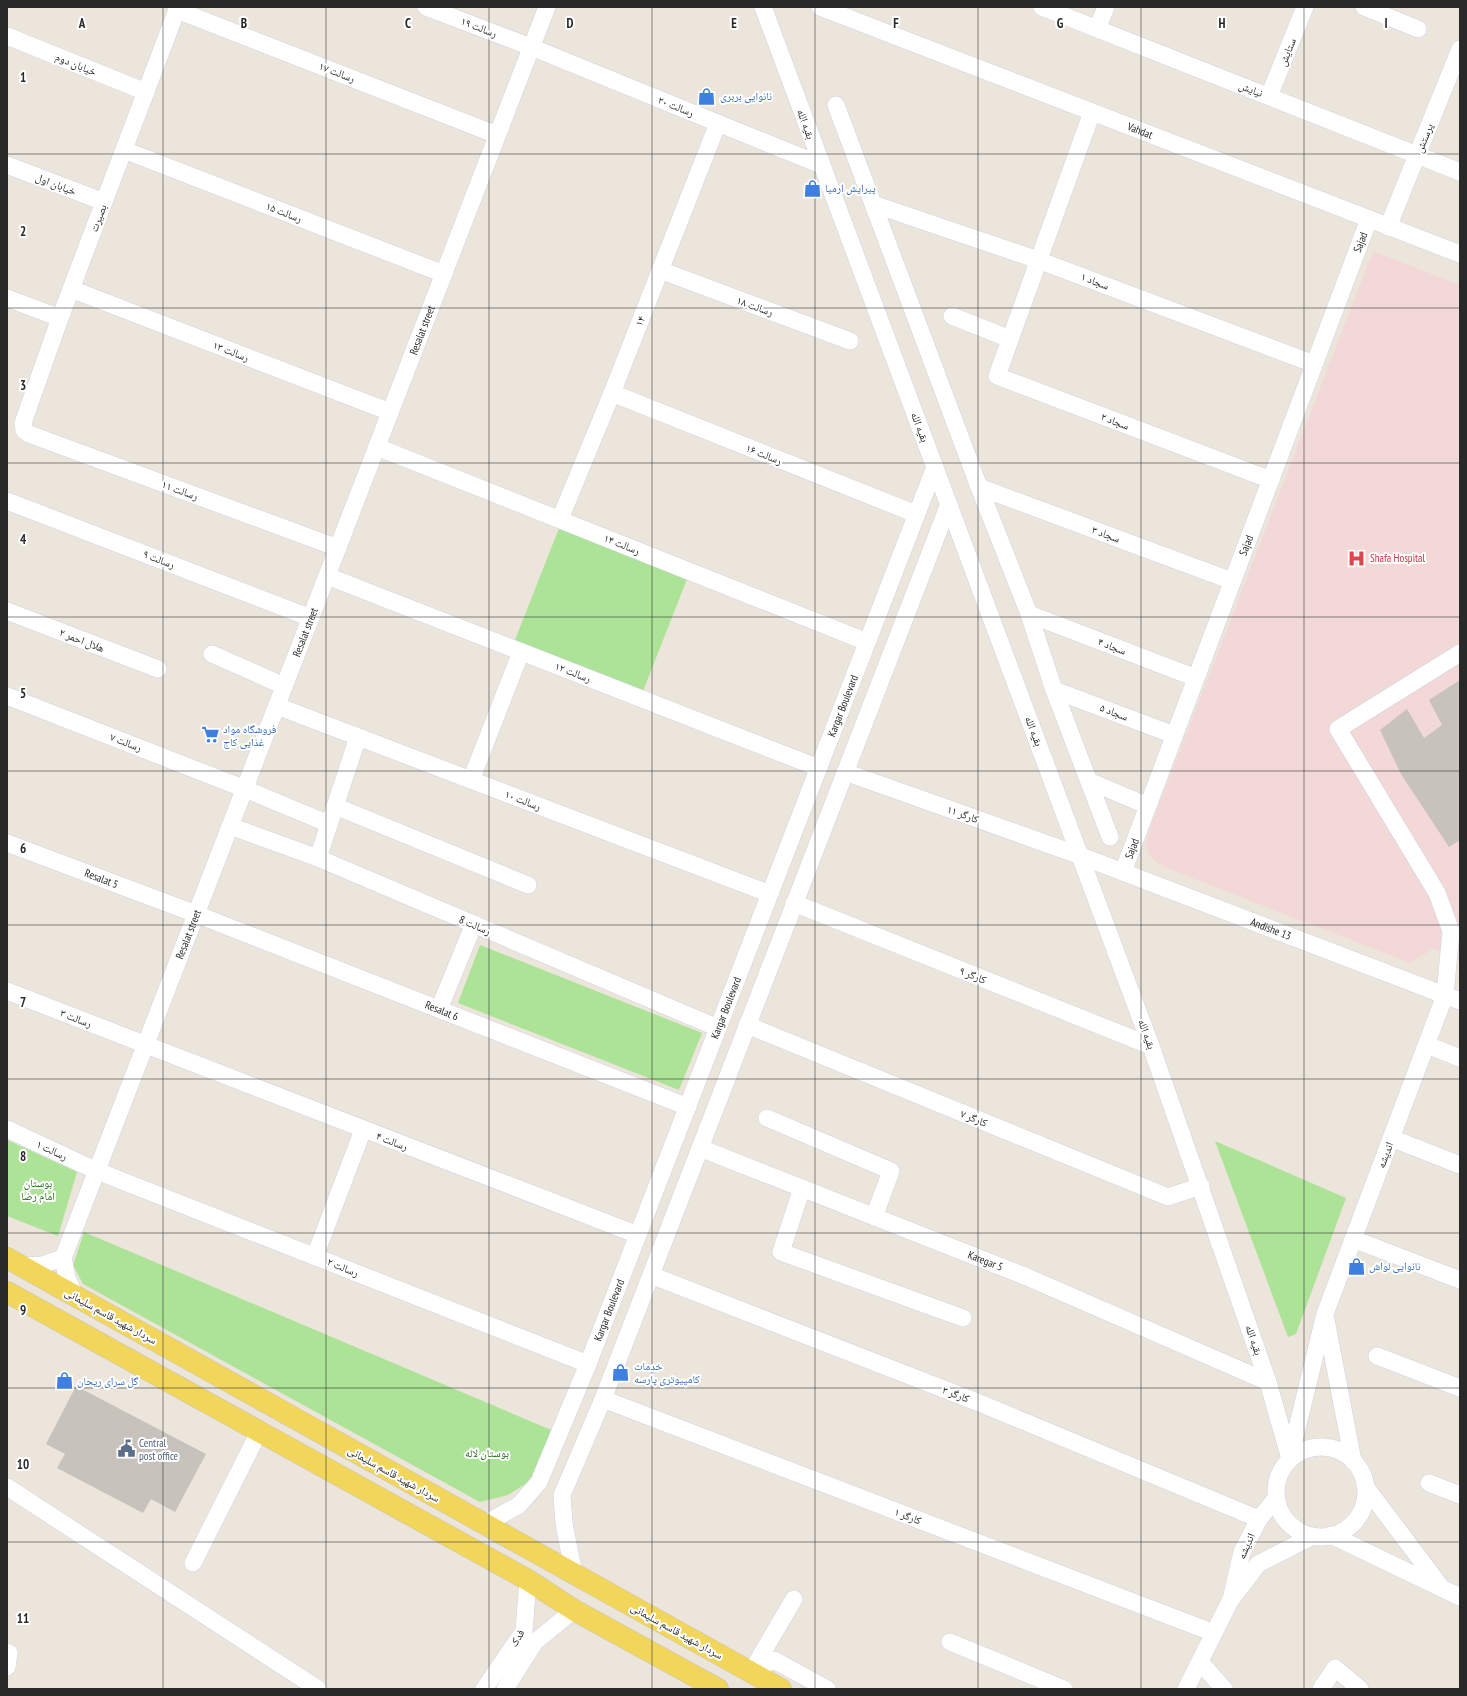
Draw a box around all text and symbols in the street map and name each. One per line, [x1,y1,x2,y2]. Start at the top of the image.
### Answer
street label: رسالت ۱۹ [459,14,499,40]
text: A [78,15,86,32]
text: B [241,15,247,32]
text: C [405,15,411,32]
text: D [567,15,574,32]
text: E [731,15,737,32]
text: F [893,15,899,32]
text: G [1057,15,1064,32]
text: H [1219,15,1226,32]
text: I [1384,15,1388,32]
street label: ستایش [1275,36,1299,68]
street label: خیابان دوم [53,49,99,79]
street label: رسالت ۱۷ [317,59,357,85]
text: 1 [20,69,26,86]
street label: نیایش [1237,78,1265,100]
shop icon: نانوایی بربری [697,86,717,106]
place label: نانوایی بربری [720,89,772,103]
street label: رسالت ۲۰ [656,92,696,120]
street label: بقیه الله [794,107,818,141]
street label: Vahdat [1124,119,1155,142]
street label: پرستش [1412,121,1436,155]
street label: خیابان اول [34,170,78,198]
shop icon: پیرایش ارمیا [802,178,822,198]
place label: پیرایش ارمیا [825,181,876,195]
street label: رسالت ۱۵ [264,199,304,225]
street label: بصیرت [86,202,110,234]
text: 2 [20,223,26,240]
street label: Sajad [1350,230,1371,254]
street label: سجاد ۱ [1079,269,1111,293]
street label: رسالت ۱۸ [735,293,775,319]
street label: Resalat street [406,303,438,357]
street label: ۱۴ [632,314,648,328]
street label: رسالت ۱۳ [211,338,251,364]
text: 3 [20,377,26,394]
street label: سجاد ۲ [1099,409,1131,433]
street label: بقیه الله [908,410,932,444]
street label: رسالت ۱۶ [744,440,784,468]
street label: رسالت ۱۱ [160,477,200,503]
street label: سجاد ۳ [1090,522,1122,546]
street label: رسالت ۱۴ [602,530,642,558]
text: 4 [20,531,27,548]
street label: Sajad [1236,533,1256,558]
street label: رسالت ۹ [141,547,177,571]
hospital icon: Shafa Hospital [1347,548,1367,568]
place label: Shafa Hospital [1370,551,1425,565]
street label: Resalat street [289,606,321,659]
street label: هلال احمر ۲ [58,625,107,655]
street label: سجاد ۴ [1096,634,1128,658]
street label: رسالت ۱۲ [553,659,593,685]
street label: Kargar Boulevard [824,673,861,739]
text: 5 [20,685,26,702]
street label: سجاد ۵ [1098,700,1130,724]
street label: بقیه الله [1022,714,1046,748]
place label: فروشگاه مواد غذایی کاج [223,722,277,749]
supermarket icon: فروشگاه مواد غذایی کاج [200,725,220,745]
street label: رسالت ۷ [108,730,144,754]
street label: رسالت ۱۰ [503,787,543,813]
street label: کارگر ۱۱ [945,802,981,826]
street label: Sajad [1122,836,1142,861]
text: 6 [20,840,26,857]
street label: Resalat 5 [83,866,120,891]
street label: Resalat street [172,908,204,961]
street label: رسالت 8 [457,912,493,938]
street label: Andishe 13 [1249,915,1293,943]
street label: کارگر ۹ [957,963,989,987]
street label: Kargar Boulevard [707,975,744,1041]
text: 7 [20,994,26,1011]
street label: Resalat 6 [423,998,461,1023]
street label: رسالت ۳ [58,1006,94,1030]
street label: بقیه الله [1135,1017,1159,1051]
street label: کارگر ۷ [958,1106,990,1130]
street label: رسالت ۴ [374,1129,410,1153]
street label: رسالت ۱ [34,1137,70,1163]
street label: اندیشه [1374,1140,1396,1170]
text: 8 [20,1148,26,1165]
park label: بوستان امام رضا [21,1176,55,1203]
street label: Karegar 5 [966,1247,1005,1274]
street label: رسالت ۲ [325,1254,361,1280]
shop icon: نانوایی لواش [1346,1256,1366,1276]
place label: نانوایی لواش [1369,1259,1421,1273]
street label: Kargar Boulevard [591,1277,627,1343]
street label: سردار شهید قاسم سلیمانی [62,1285,159,1348]
text: 9 [20,1302,26,1319]
street label: بقیه الله [1242,1323,1266,1357]
place label: خدمات کامپیوتری پارسه [634,1359,700,1386]
shop icon: خدمات کامپیوتری پارسه [611,1362,631,1382]
shop icon: گل سرای ریحان [54,1371,74,1391]
place label: گل سرای ریحان [77,1374,139,1388]
street label: کارگر ۳ [940,1382,972,1406]
place label: Central post office [139,1436,179,1463]
public building icon: Central post office [116,1439,136,1459]
street label: سردار شهید قاسم سلیمانی [345,1443,442,1506]
park label: بوستان لاله [465,1446,509,1460]
text: 10 [17,1456,29,1473]
street label: کارگر ۱ [892,1504,924,1528]
street label: اندیشه [1234,1531,1258,1561]
street label: سردار شهید قاسم سلیمانی [628,1600,725,1663]
text: 11 [17,1610,29,1627]
street label: فدک [506,1626,528,1649]

